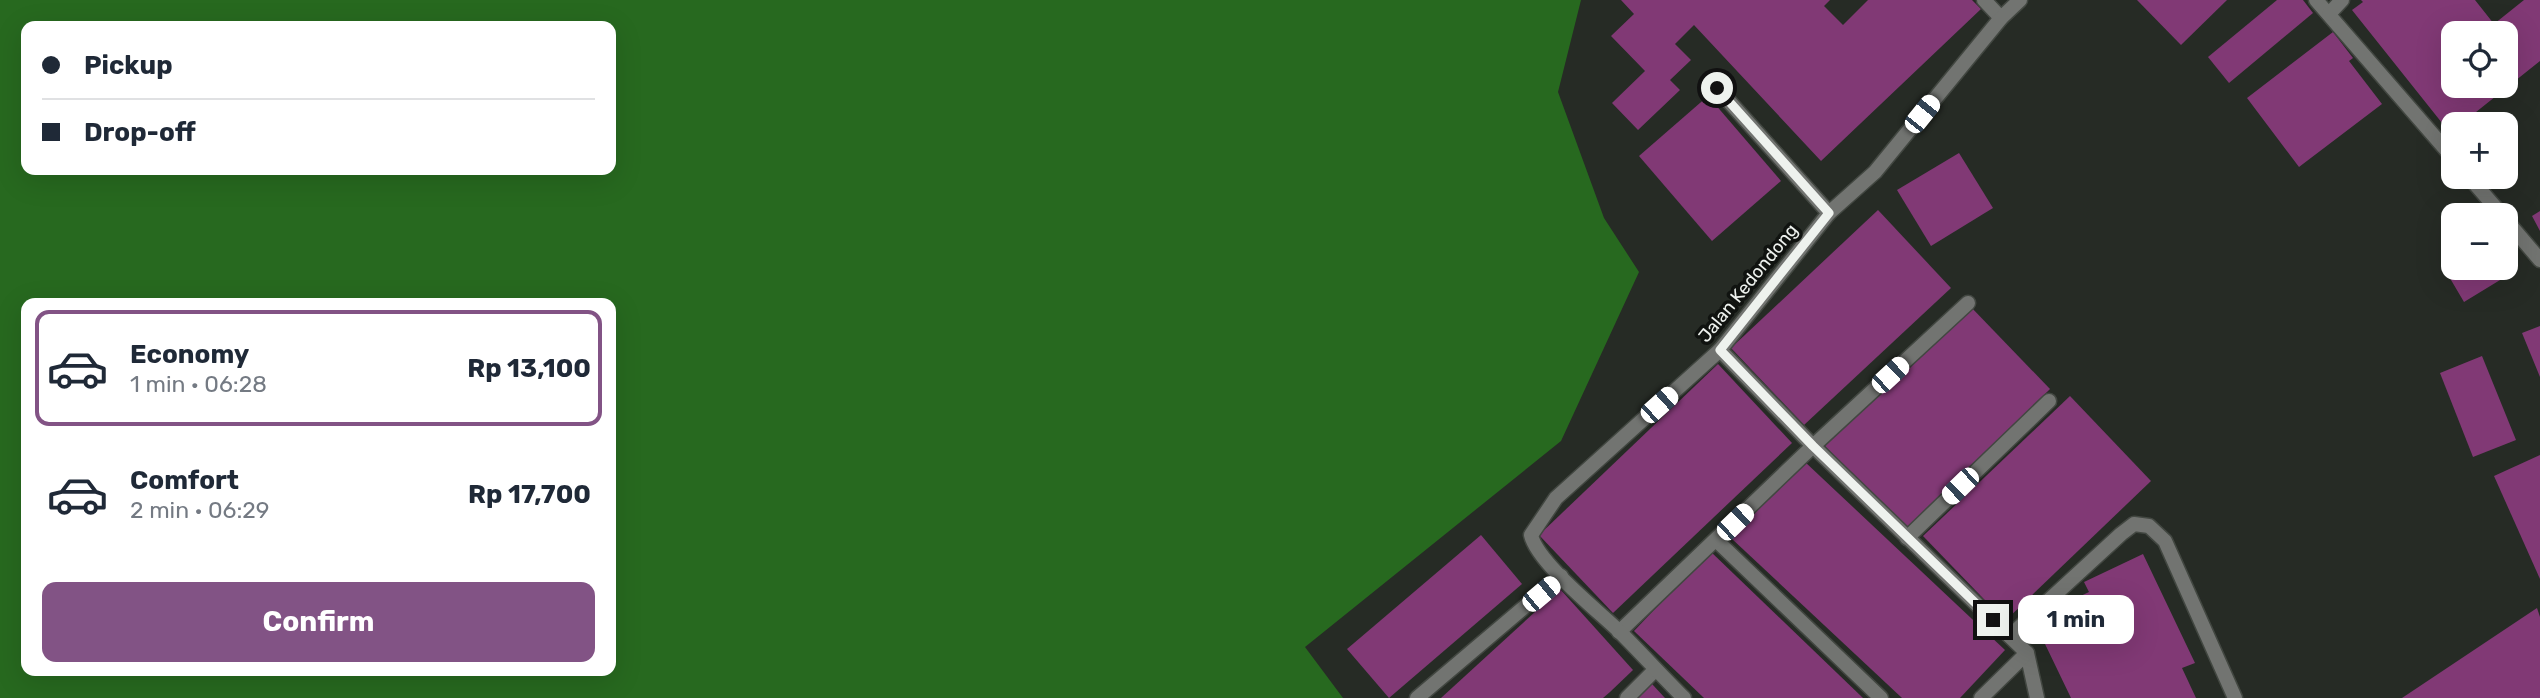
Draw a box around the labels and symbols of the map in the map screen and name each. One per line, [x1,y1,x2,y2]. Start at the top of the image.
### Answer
route start [1701,72,1733,104]
car [1901,91,1944,137]
street label: Jalan Kedondong [1694,219,1802,347]
car [1868,353,1913,397]
car [1637,383,1682,427]
car [1938,464,1983,508]
car [1713,500,1758,544]
car [1519,572,1564,616]
callout: 1 min [2018,596,2133,644]
route end [1977,604,2009,636]

